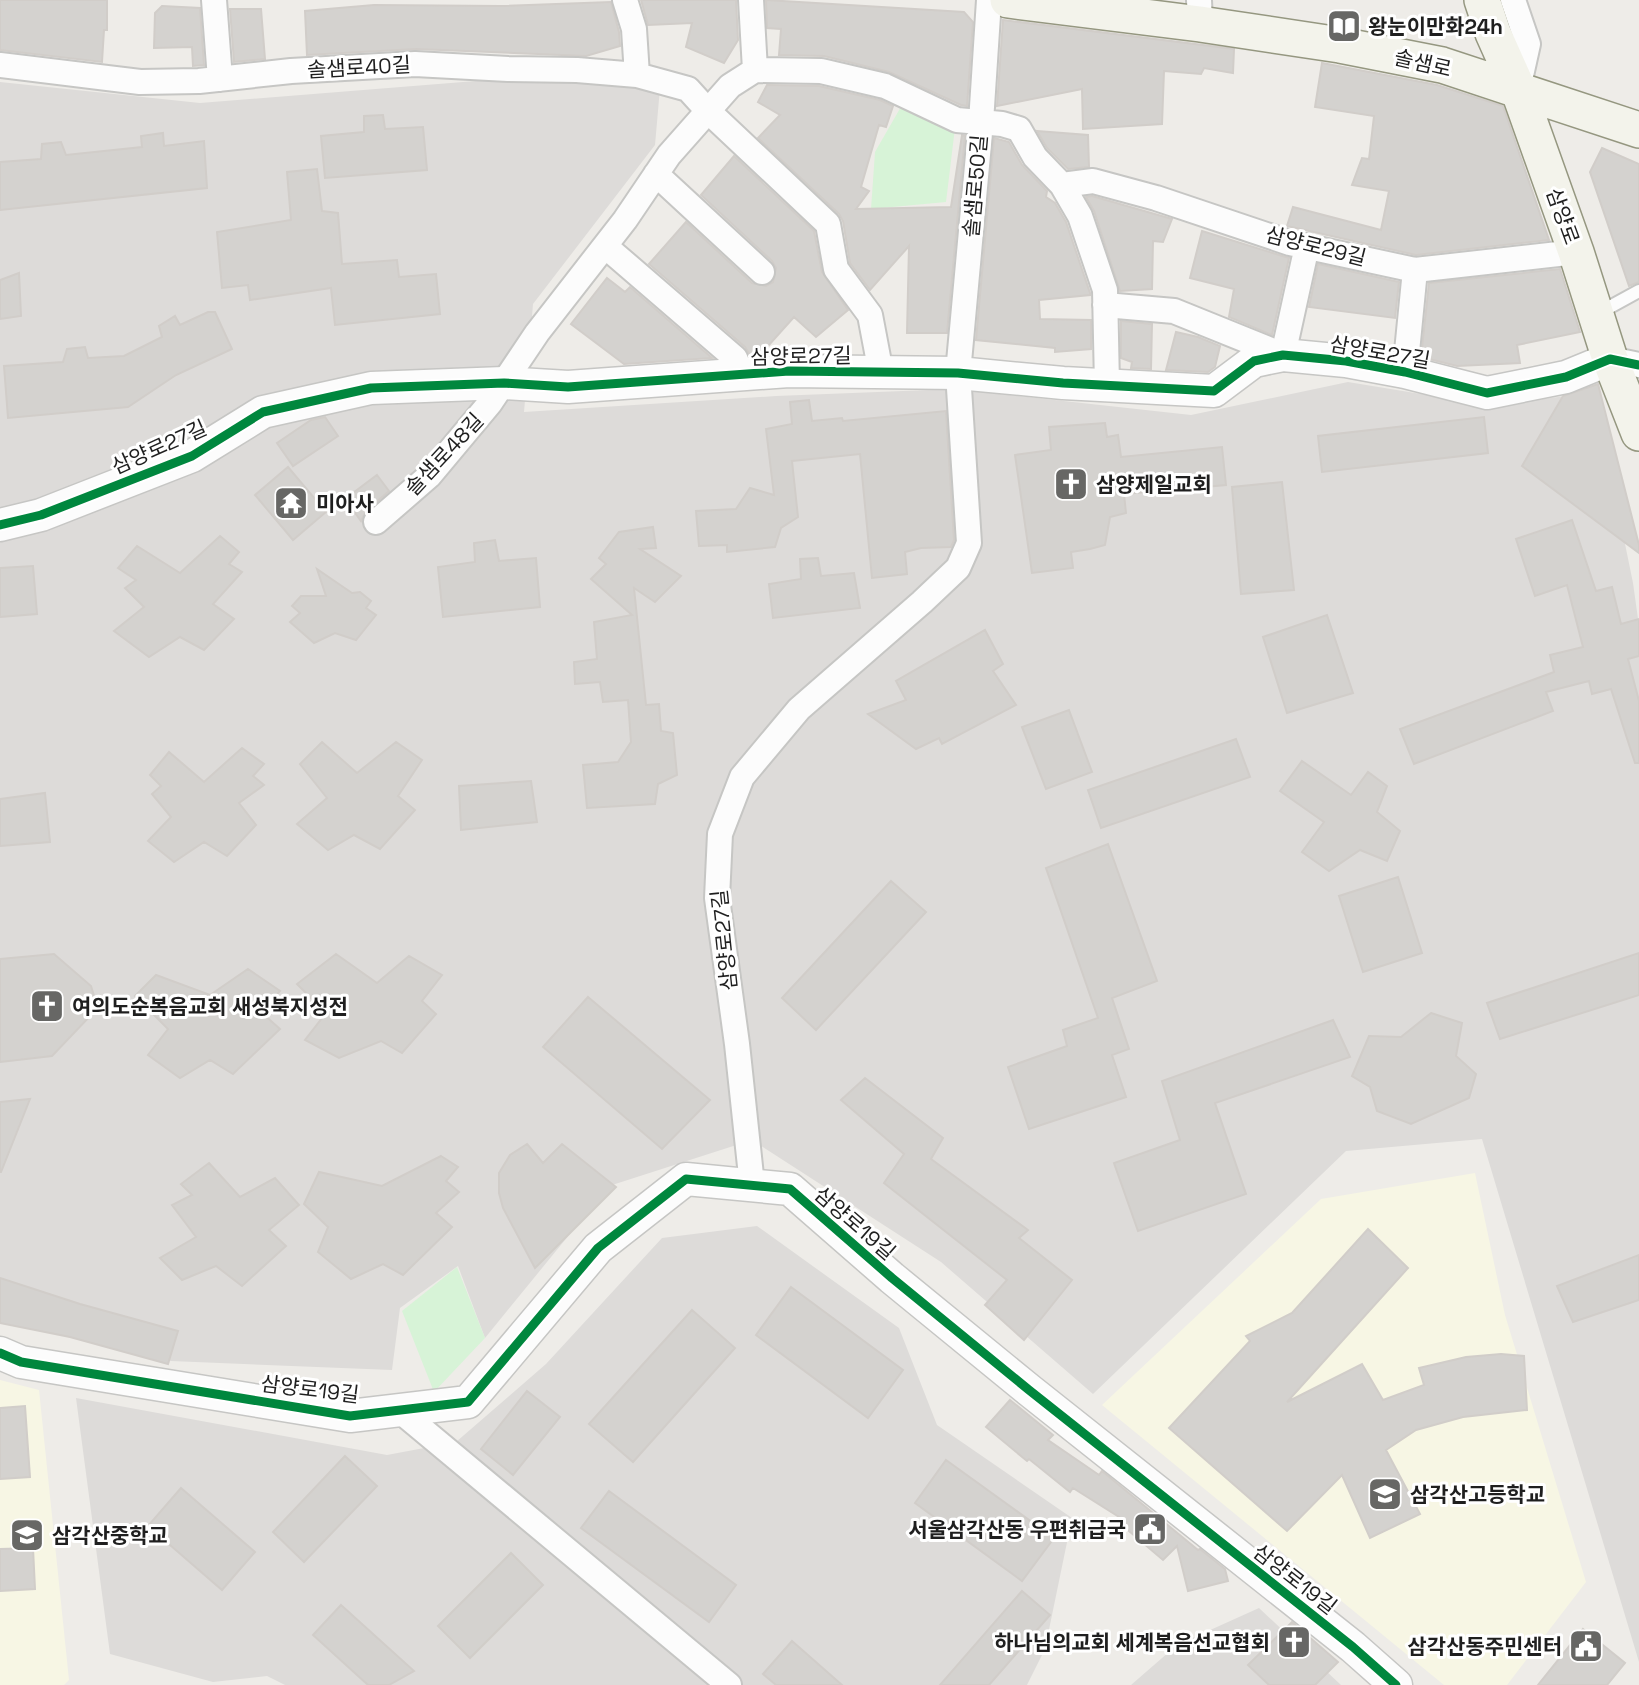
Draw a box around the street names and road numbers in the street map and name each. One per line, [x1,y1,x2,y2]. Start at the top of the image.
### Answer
street label: 솔샘로 [1392,43,1454,83]
street label: 솔샘로40길 [306,51,412,83]
street label: 솔샘로50길 [957,133,993,239]
street label: 삼양로 [1540,184,1586,248]
street label: 삼양로29길 [1263,220,1369,272]
street label: 삼양로27길 [1328,330,1432,374]
street label: 삼양로27길 [750,342,852,370]
street label: 솔샘로48길 [399,407,489,501]
street label: 삼양로27길 [107,414,211,480]
street label: 삼양로27길 [705,888,743,992]
street label: 삼양로19길 [809,1180,901,1266]
street label: 삼양로19길 [259,1370,361,1408]
street label: 삼양로19길 [1248,1538,1342,1620]

